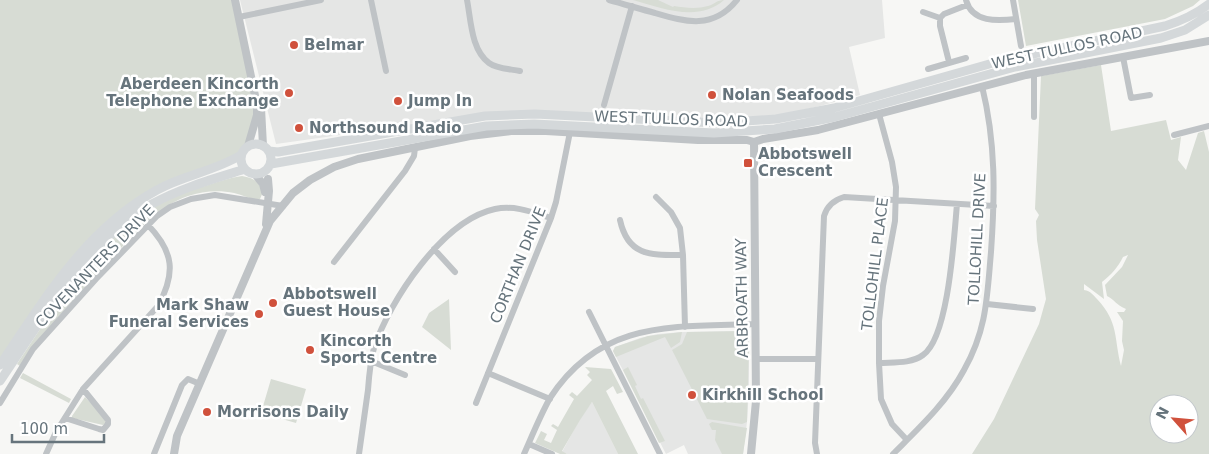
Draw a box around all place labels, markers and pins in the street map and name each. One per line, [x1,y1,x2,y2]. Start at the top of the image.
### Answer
place label: Belmar [304,36,365,54]
marker: Belmar [288,39,300,51]
place label: Aberdeen Kincorth Telephone Exchange [106,75,279,110]
place label: Nolan Seafoods [722,86,854,104]
marker: Aberdeen Kincorth Telephone Exchange [283,87,295,99]
marker: Nolan Seafoods [706,89,718,101]
place label: Jump In [407,92,472,110]
marker: Jump In [392,95,404,107]
place label: Northsound Radio [309,119,462,137]
marker: Northsound Radio [293,122,305,134]
place label: Abbotswell Crescent [758,145,852,180]
marker: Abbotswell Crescent [742,157,754,169]
place label: Abbotswell Guest House [283,285,390,320]
place label: Mark Shaw Funeral Services [109,296,249,331]
marker: Abbotswell Guest House [267,297,279,309]
marker: Mark Shaw Funeral Services [253,308,265,320]
place label: Kincorth Sports Centre [320,332,437,367]
marker: Kincorth Sports Centre [304,344,316,356]
place label: Kirkhill School [702,386,824,404]
marker: Kirkhill School [686,389,698,401]
place label: Morrisons Daily [217,403,349,421]
marker: Morrisons Daily [201,406,213,418]

